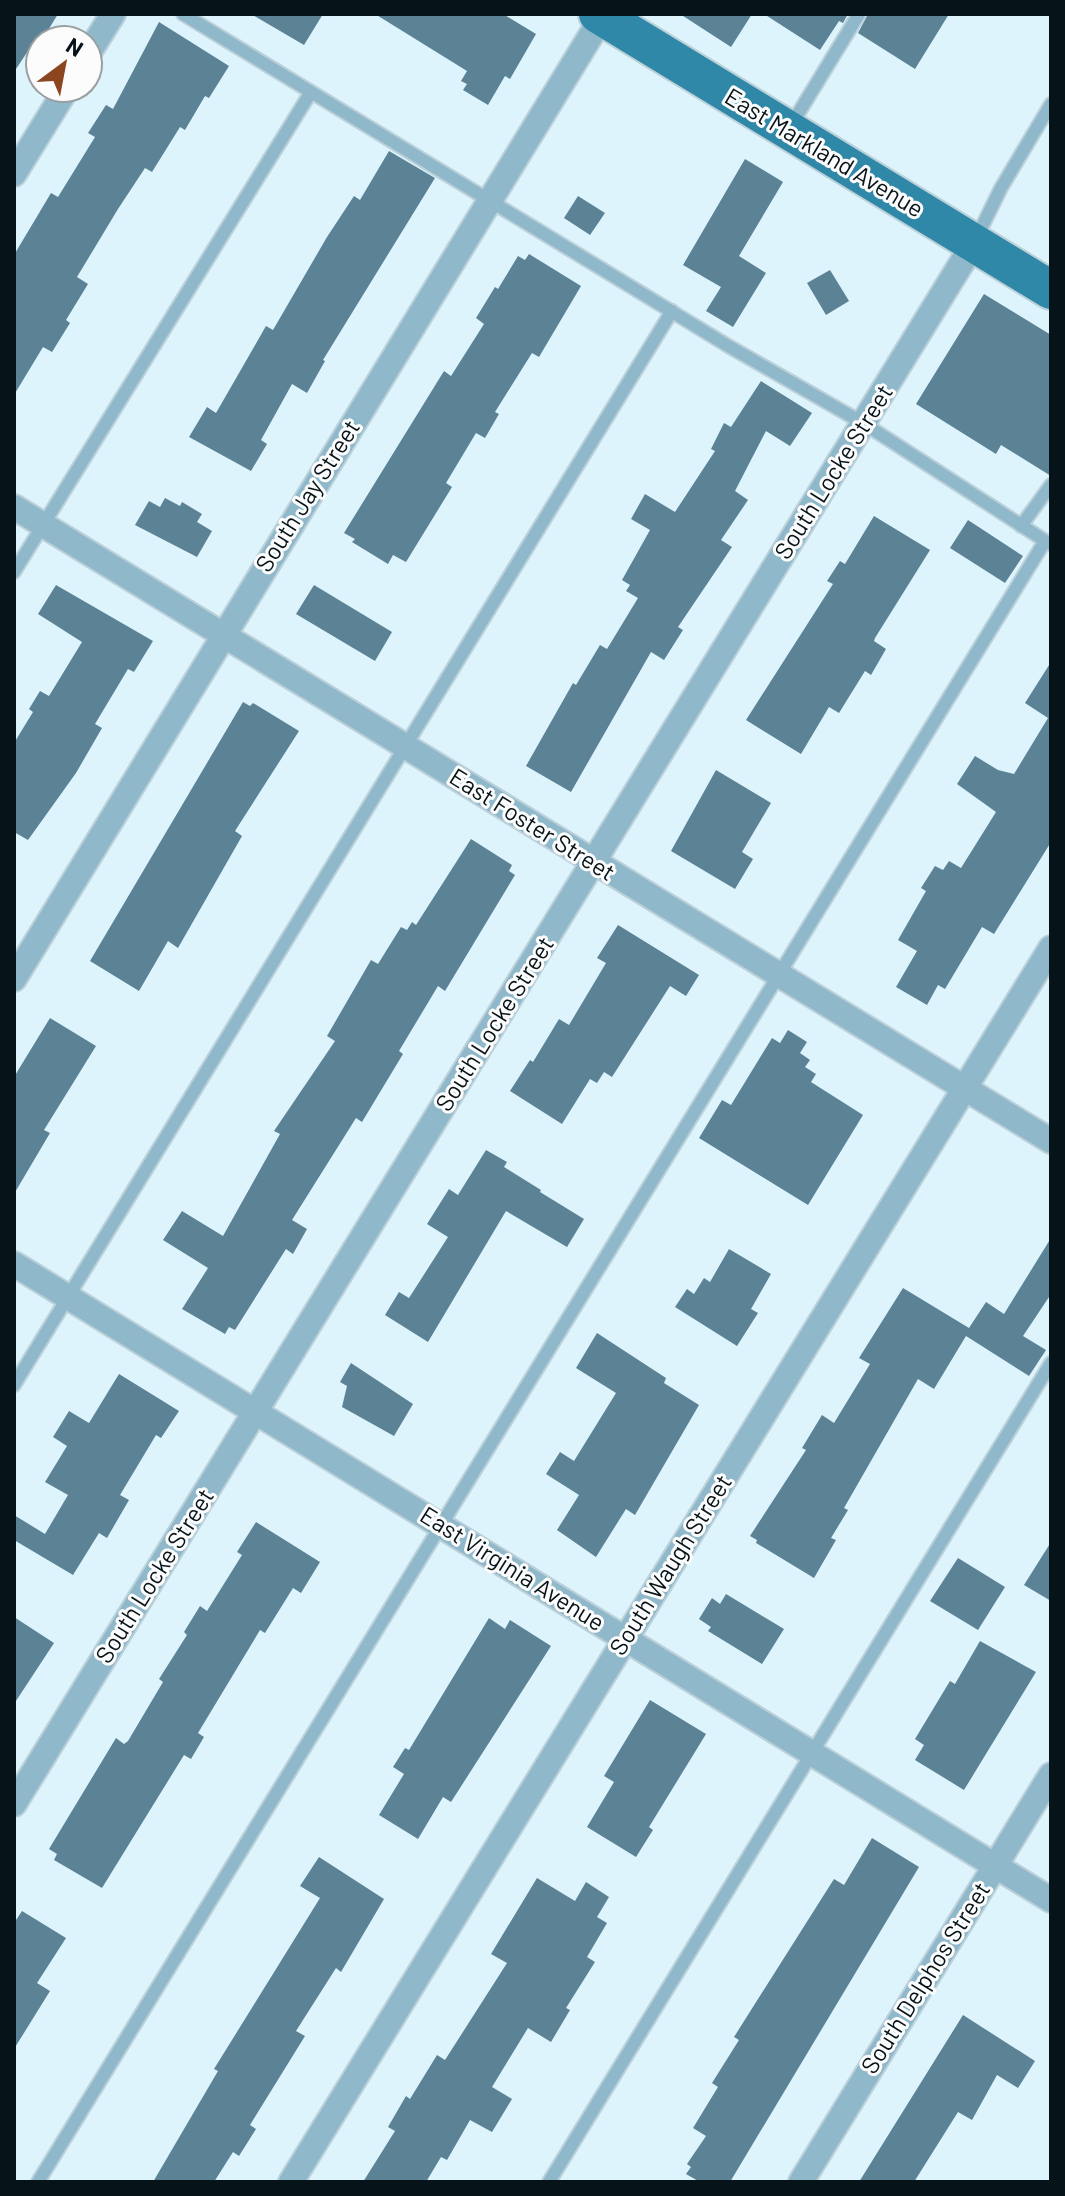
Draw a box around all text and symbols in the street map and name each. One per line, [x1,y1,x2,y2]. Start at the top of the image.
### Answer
north arrow [24,24,104,104]
text: N [62,31,88,61]
street label: East Markland Avenue [720,81,929,223]
street label: South Locke Street [767,379,898,564]
street label: South Jay Street [248,414,365,577]
street label: East Foster Street [445,761,621,886]
street label: South Locke Street [428,931,559,1116]
street label: South Waugh Street [602,1469,737,1660]
street label: South Locke Street [88,1483,219,1668]
street label: East Virginia Avenue [415,1499,610,1636]
street label: South Delphos Street [854,1876,995,2078]

